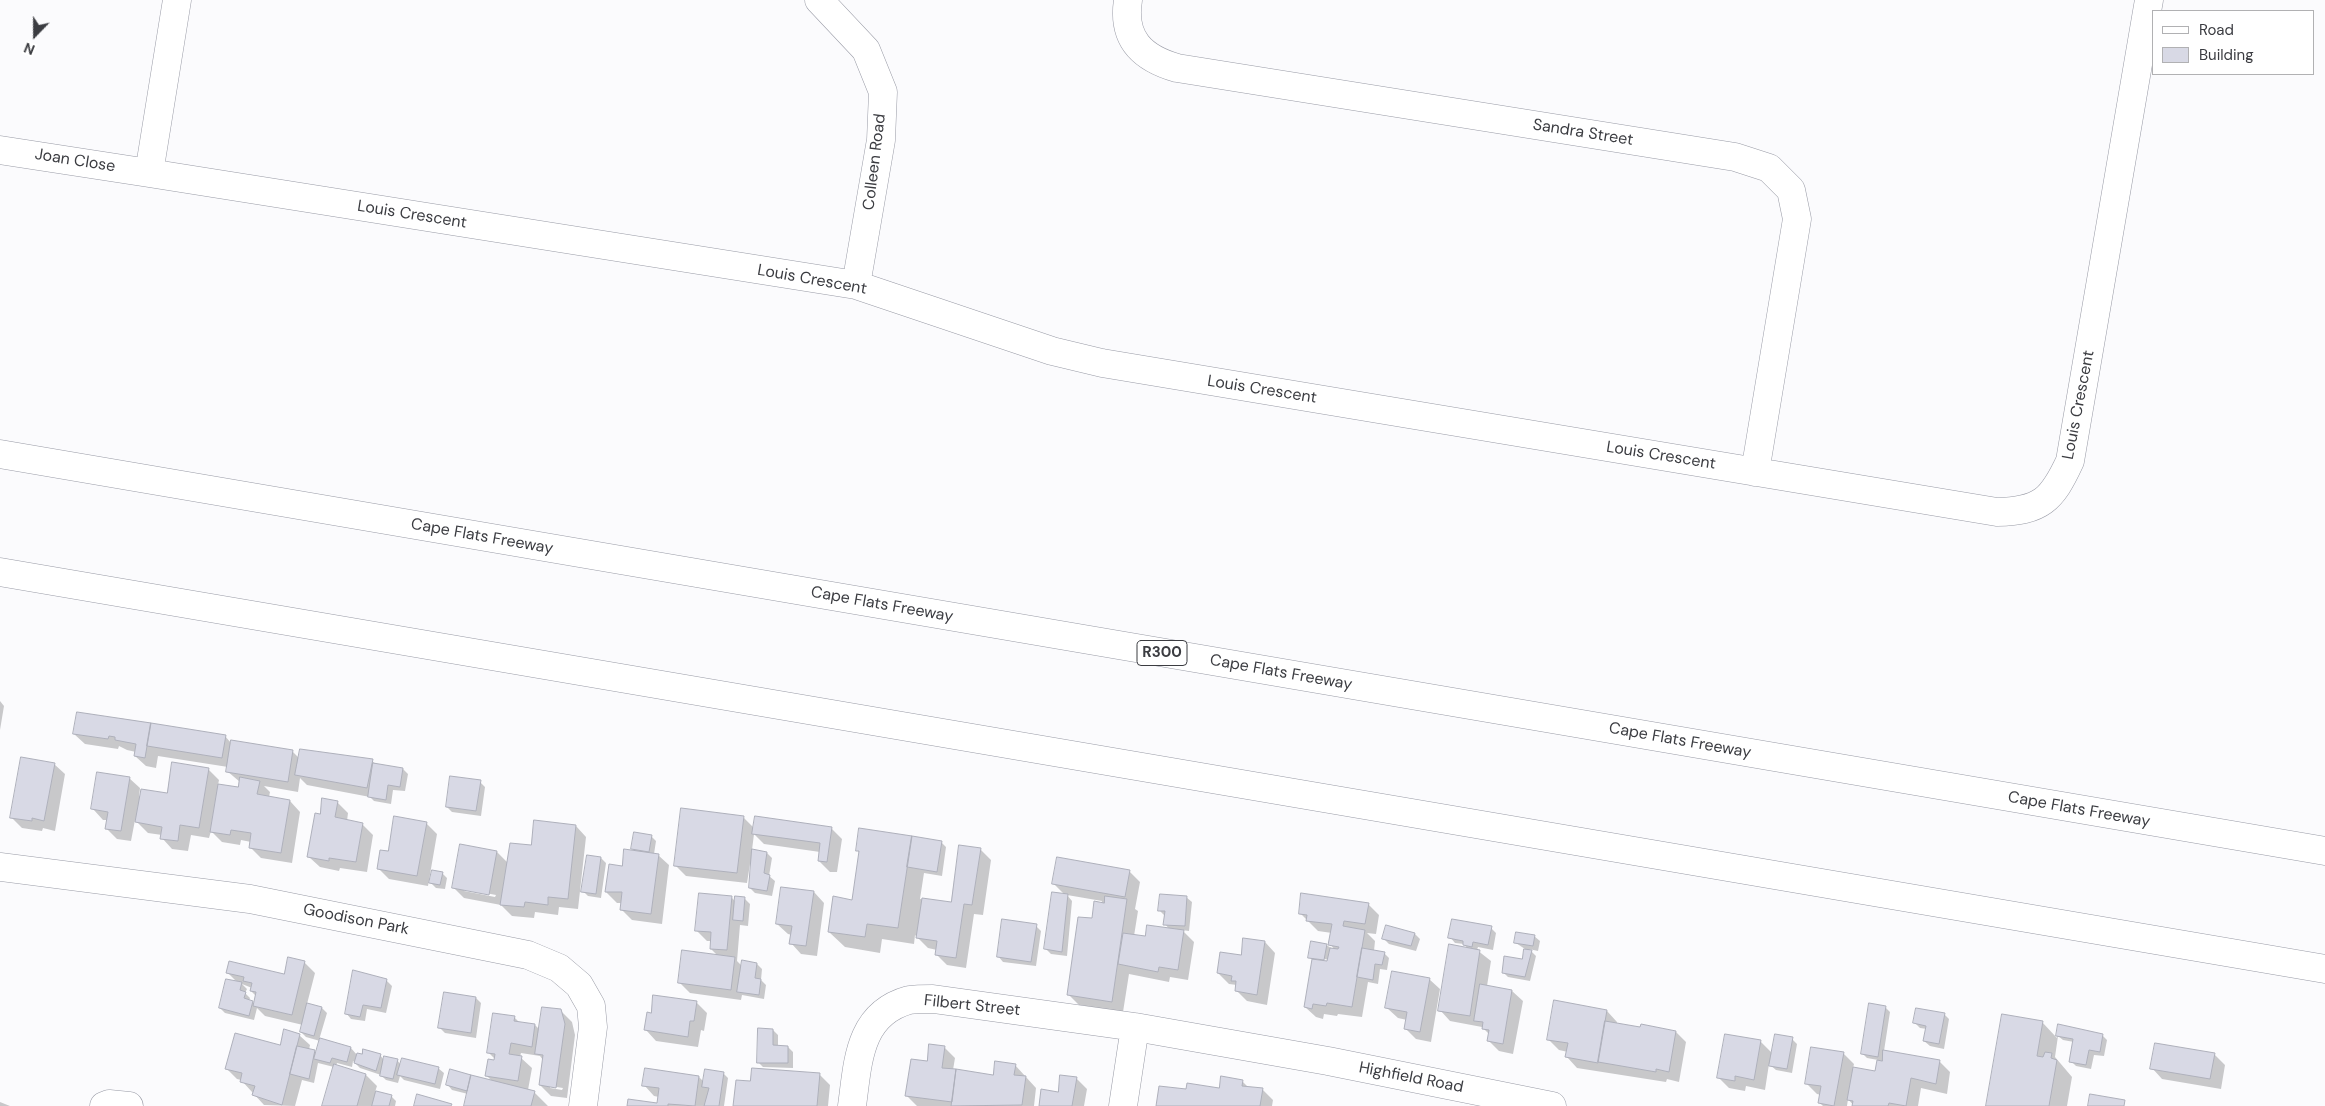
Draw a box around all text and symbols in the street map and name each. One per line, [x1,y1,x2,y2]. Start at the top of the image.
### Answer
north arrow [10,10,60,60]
legend [2152,10,2315,75]
text: Road [2199,20,2234,40]
text: N [21,39,37,59]
text: Building [2199,45,2254,65]
street label: Colleen Road [860,113,890,211]
street label: Sandra Street [1531,116,1635,150]
street label: Joan Close [33,145,117,177]
street label: Louis Crescent [356,197,468,233]
street label: Louis Crescent [756,261,868,299]
street label: Louis Crescent [2059,349,2099,461]
street label: Louis Crescent [1206,372,1318,408]
street label: Louis Crescent [1605,438,1717,474]
street label: Cape Flats Freeway [409,515,555,559]
street label: Cape Flats Freeway [809,583,955,627]
road number: R300 [1137,640,1187,666]
street label: Cape Flats Freeway [1208,651,1354,695]
street label: Cape Flats Freeway [1607,719,1753,763]
street label: Cape Flats Freeway [2006,788,2152,832]
street label: Goodison Park [301,900,411,940]
street label: Filbert Street [923,991,1021,1021]
street label: Highfield Road [1357,1058,1465,1098]

